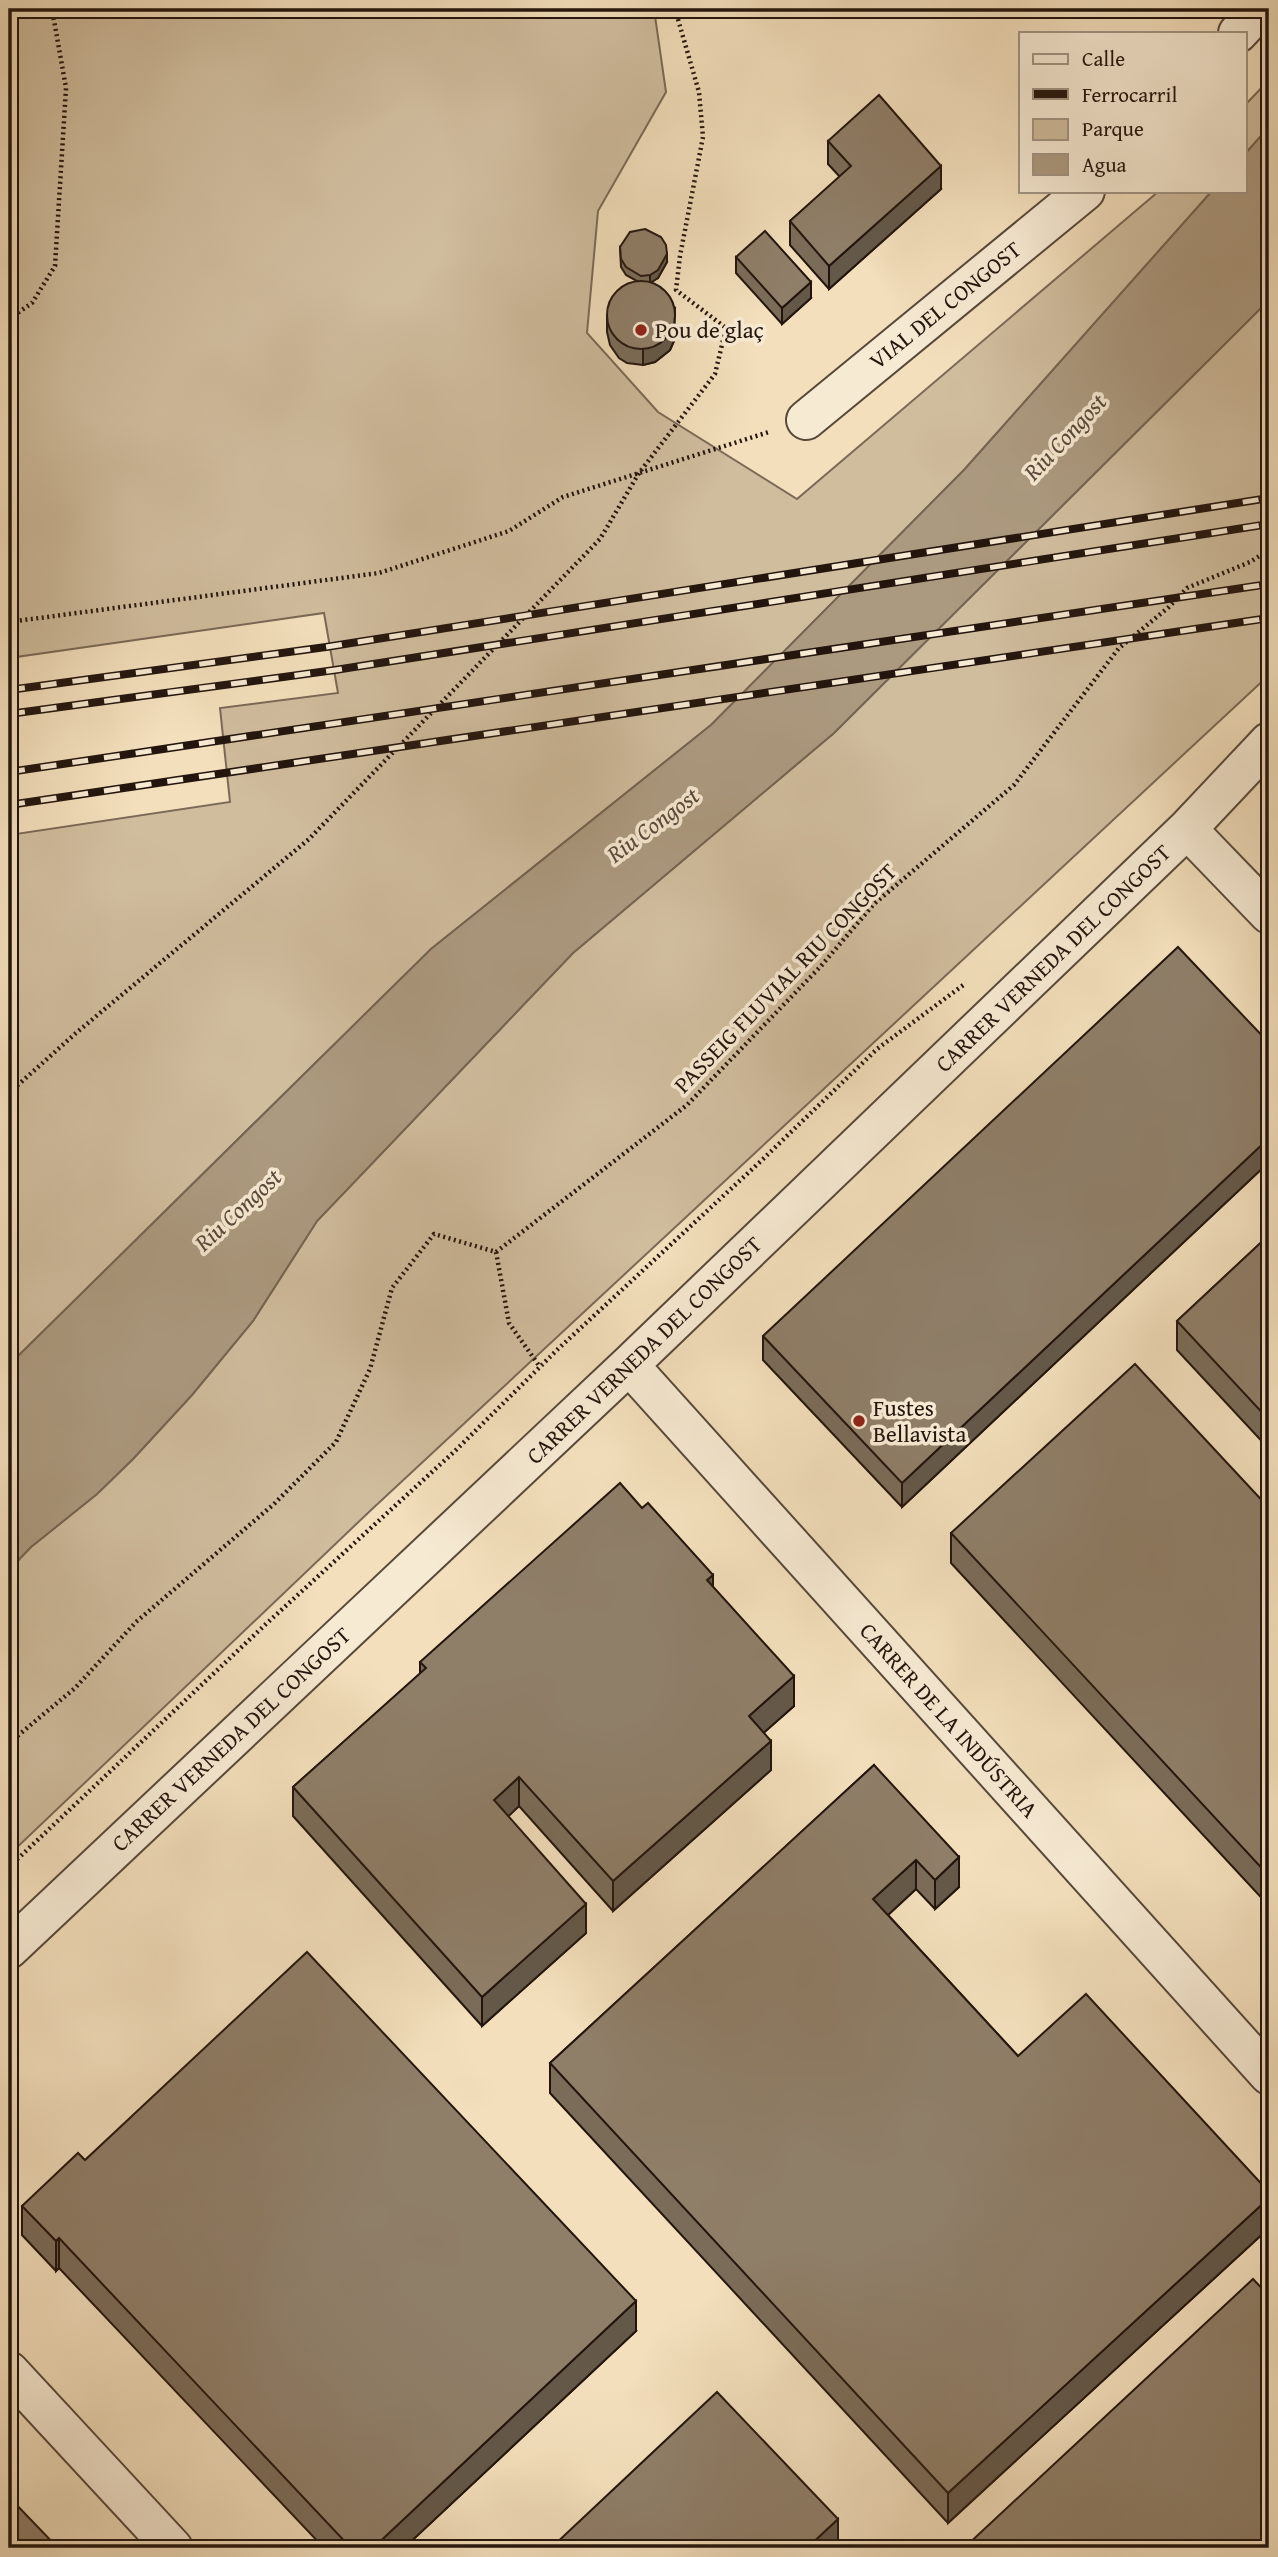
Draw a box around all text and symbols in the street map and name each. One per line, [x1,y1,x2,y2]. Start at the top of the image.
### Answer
legend [1019,32,1246,192]
text: Calle [1082,43,1125,74]
text: Ferrocarril [1082,79,1177,110]
text: Parque [1082,113,1144,144]
text: Agua [1082,149,1127,180]
street label: VIAL DEL CONGOST [861,233,1028,376]
place label: Pou de glaç [655,313,764,346]
marker: Pou de glaç [633,322,649,338]
water label: Riu Congost [1014,385,1114,489]
water label: Riu Congost [598,778,707,872]
street label: CARRER VERNEDA DEL CONGOST [927,836,1178,1079]
street label: PASSEIG FLUVIAL RIU CONGOST [666,855,904,1100]
water label: Riu Congost [186,1160,289,1260]
street label: CARRER VERNEDA DEL CONGOST [518,1228,769,1471]
place label: Fustes Bellavista [873,1391,966,1450]
marker: Fustes Bellavista [851,1413,867,1429]
street label: CARRER DE LA INDÚSTRIA [853,1615,1046,1825]
street label: CARRER VERNEDA DEL CONGOST [104,1619,358,1859]

